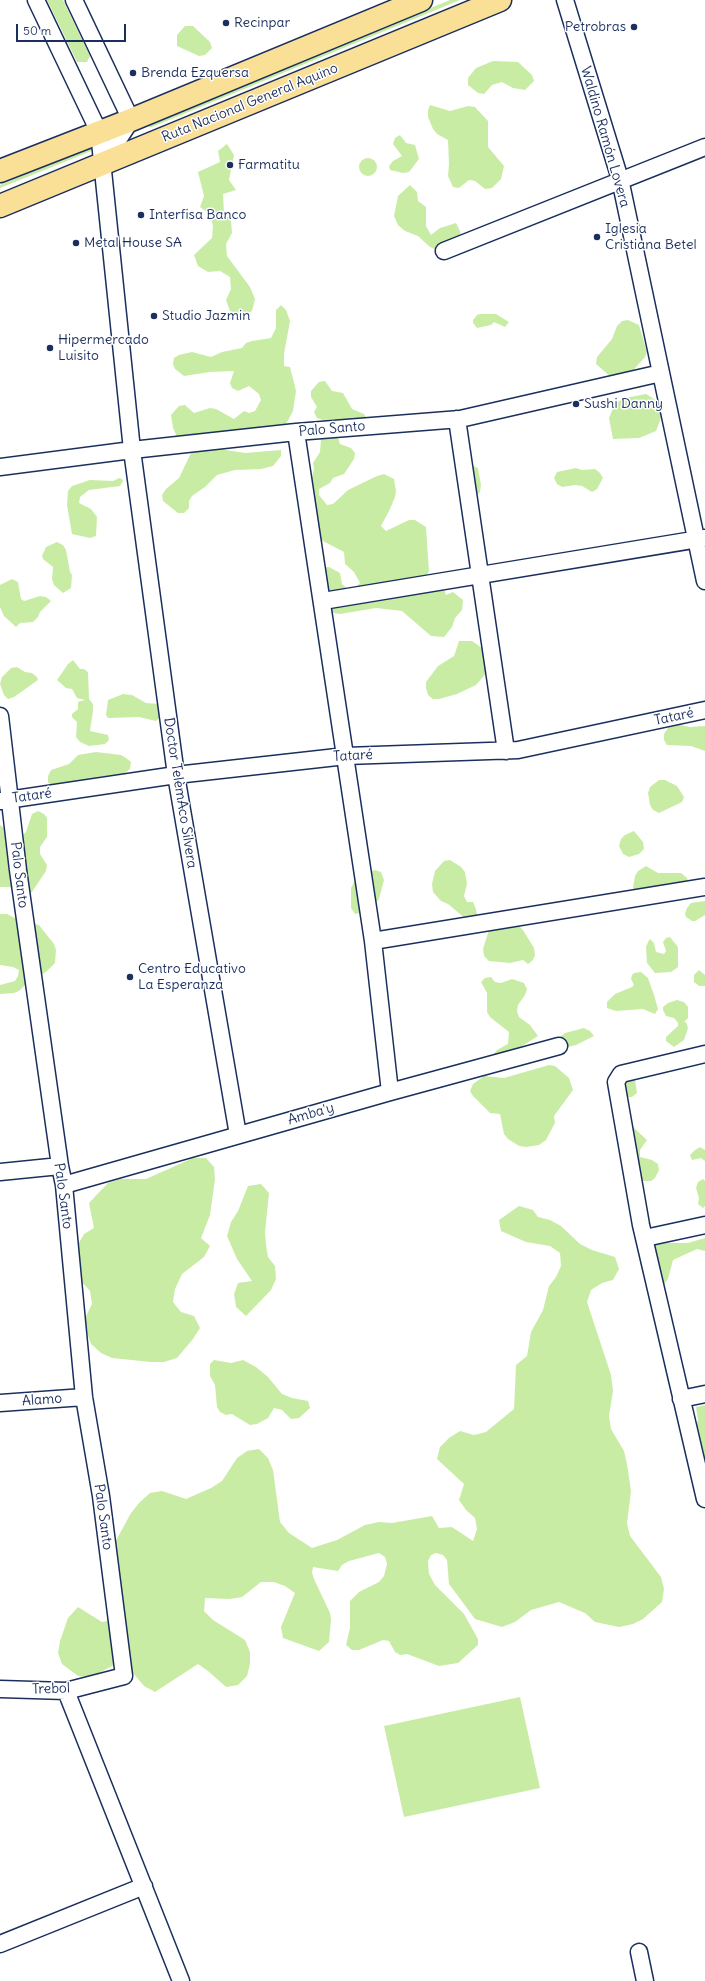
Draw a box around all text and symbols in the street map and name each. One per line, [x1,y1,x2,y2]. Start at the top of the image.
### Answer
place label: Recinpar [234,15,290,31]
scale bar [18,16,128,42]
marker: Recinpar [221,18,231,28]
place label: Petrobras [565,19,626,35]
marker: Petrobras [629,22,639,32]
text: 50 m [23,23,51,38]
street label: Ruta Nacional General Aquino [159,60,341,146]
place label: Brenda Ezquersa [141,65,249,81]
street label: Waldino Ramón Lovera [577,65,633,209]
marker: Brenda Ezquersa [128,68,138,78]
place label: Farmatitu [238,157,300,173]
marker: Farmatitu [225,160,235,170]
place label: Interfisa Banco [149,207,246,223]
marker: Interfisa Banco [136,210,146,220]
place label: Iglesia Cristiana Betel [605,221,697,254]
marker: Iglesia Cristiana Betel [592,232,602,242]
place label: Metal House SA [84,235,182,251]
marker: Metal House SA [71,238,81,248]
place label: Studio Jazmin [162,308,250,324]
marker: Studio Jazmin [149,311,159,321]
place label: Hipermercado Luisito [58,332,149,364]
marker: Hipermercado Luisito [45,343,55,353]
place label: Sushi Danny [584,396,663,412]
marker: Sushi Danny [571,399,581,409]
street label: Palo Santo [298,418,366,440]
street label: Tataré [653,705,695,729]
street label: Doctor TelèmAco Silvera [160,716,200,870]
street label: Tataré [333,747,373,765]
street label: Tataré [11,785,53,807]
street label: Palo Santo [7,841,31,909]
place label: Centro Educativo La Esperanza [138,961,246,994]
marker: Centro Educativo La Esperanza [125,972,135,982]
street label: Amba'y [286,1099,336,1129]
street label: Palo Santo [50,1162,76,1230]
street label: Alamo [21,1390,63,1410]
street label: Palo Santo [90,1483,116,1551]
street label: Trebol [32,1680,70,1698]

